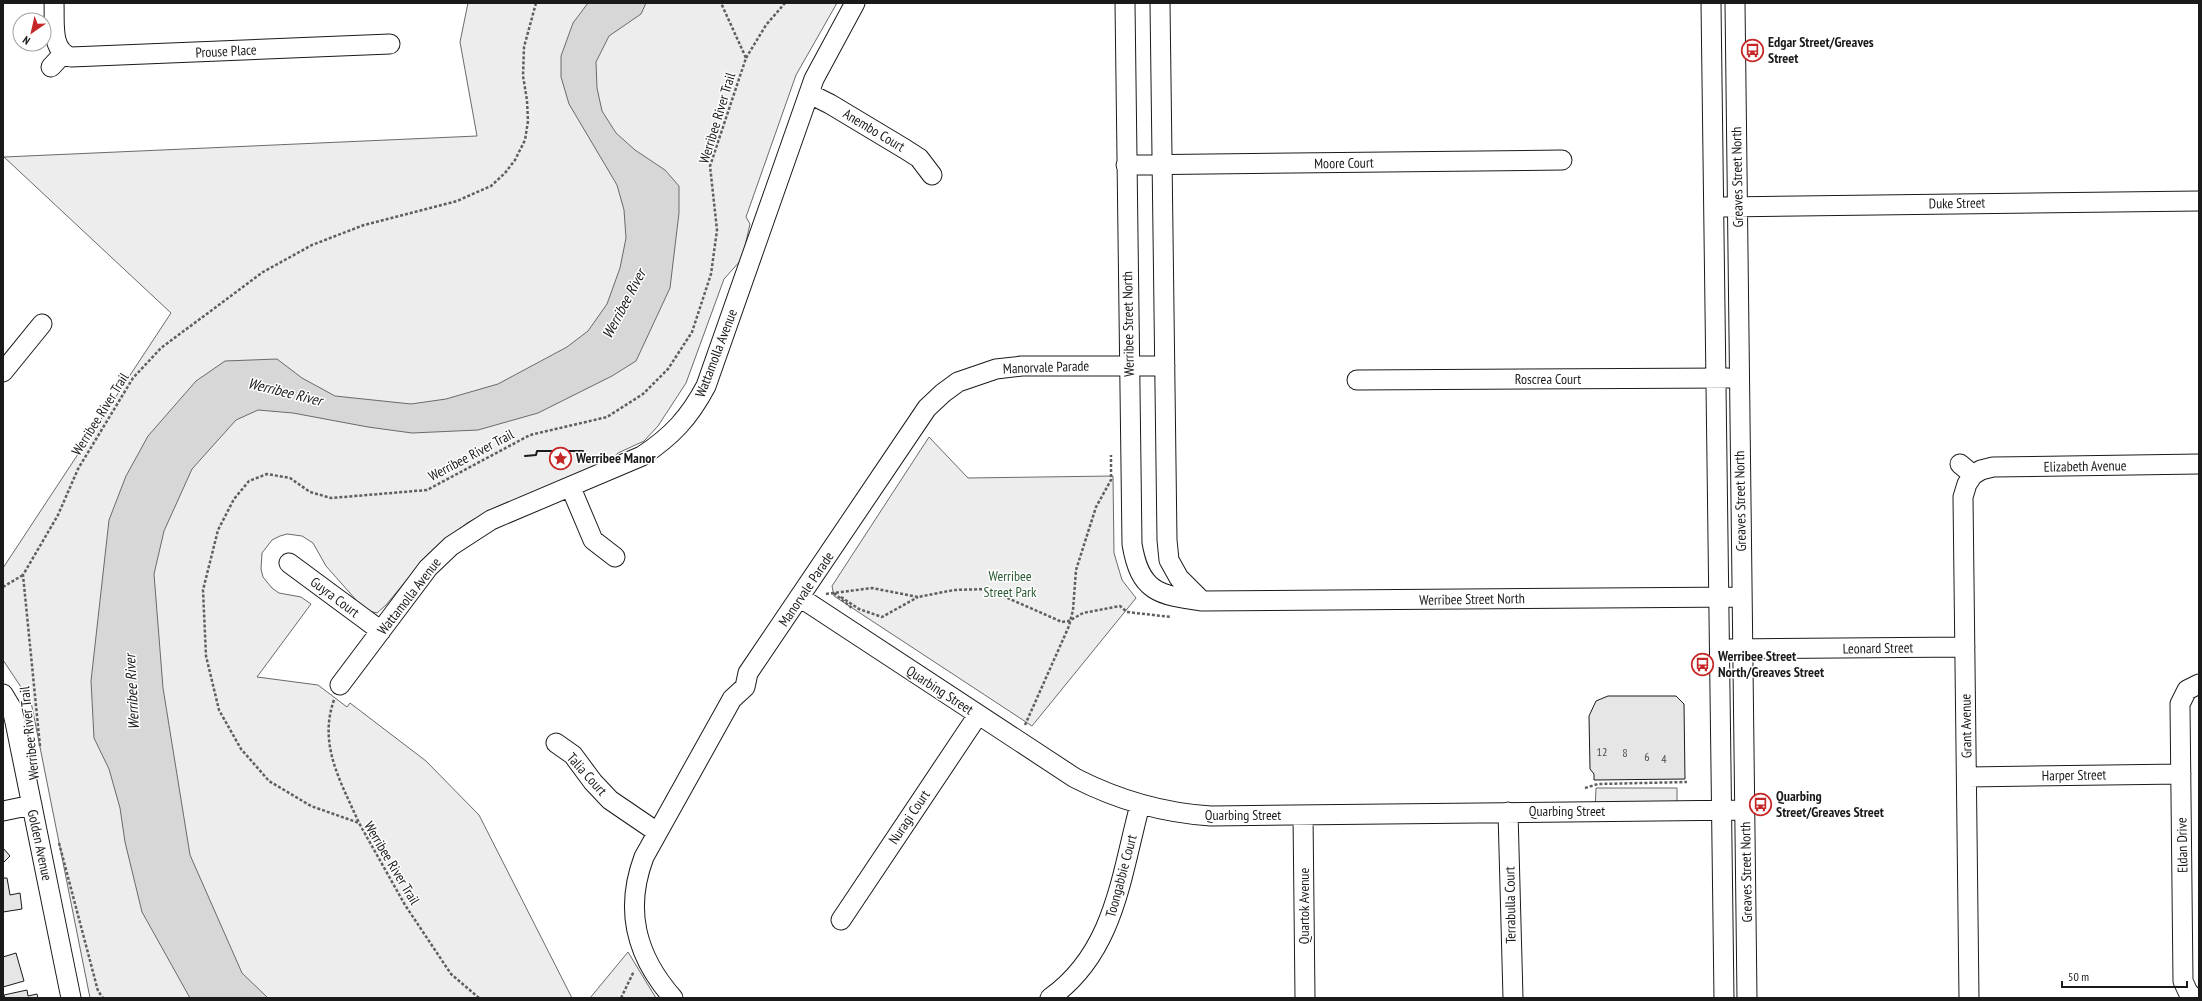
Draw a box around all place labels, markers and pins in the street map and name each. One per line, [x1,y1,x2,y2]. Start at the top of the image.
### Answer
place label: Edgar Street/Greaves Street [1768,33,1874,67]
bus stop icon: Edgar Street/Greaves Street [1739,37,1765,63]
place icon: Werribee Manor [547,445,573,471]
place label: Werribee Manor [575,449,656,467]
place label: Werribee Street North/Greaves Street [1717,647,1824,681]
bus stop icon: Werribee Street North/Greaves Street [1689,651,1715,677]
place label: Quarbing Street/Greaves Street [1776,787,1884,821]
bus stop icon: Quarbing Street/Greaves Street [1748,791,1774,817]

